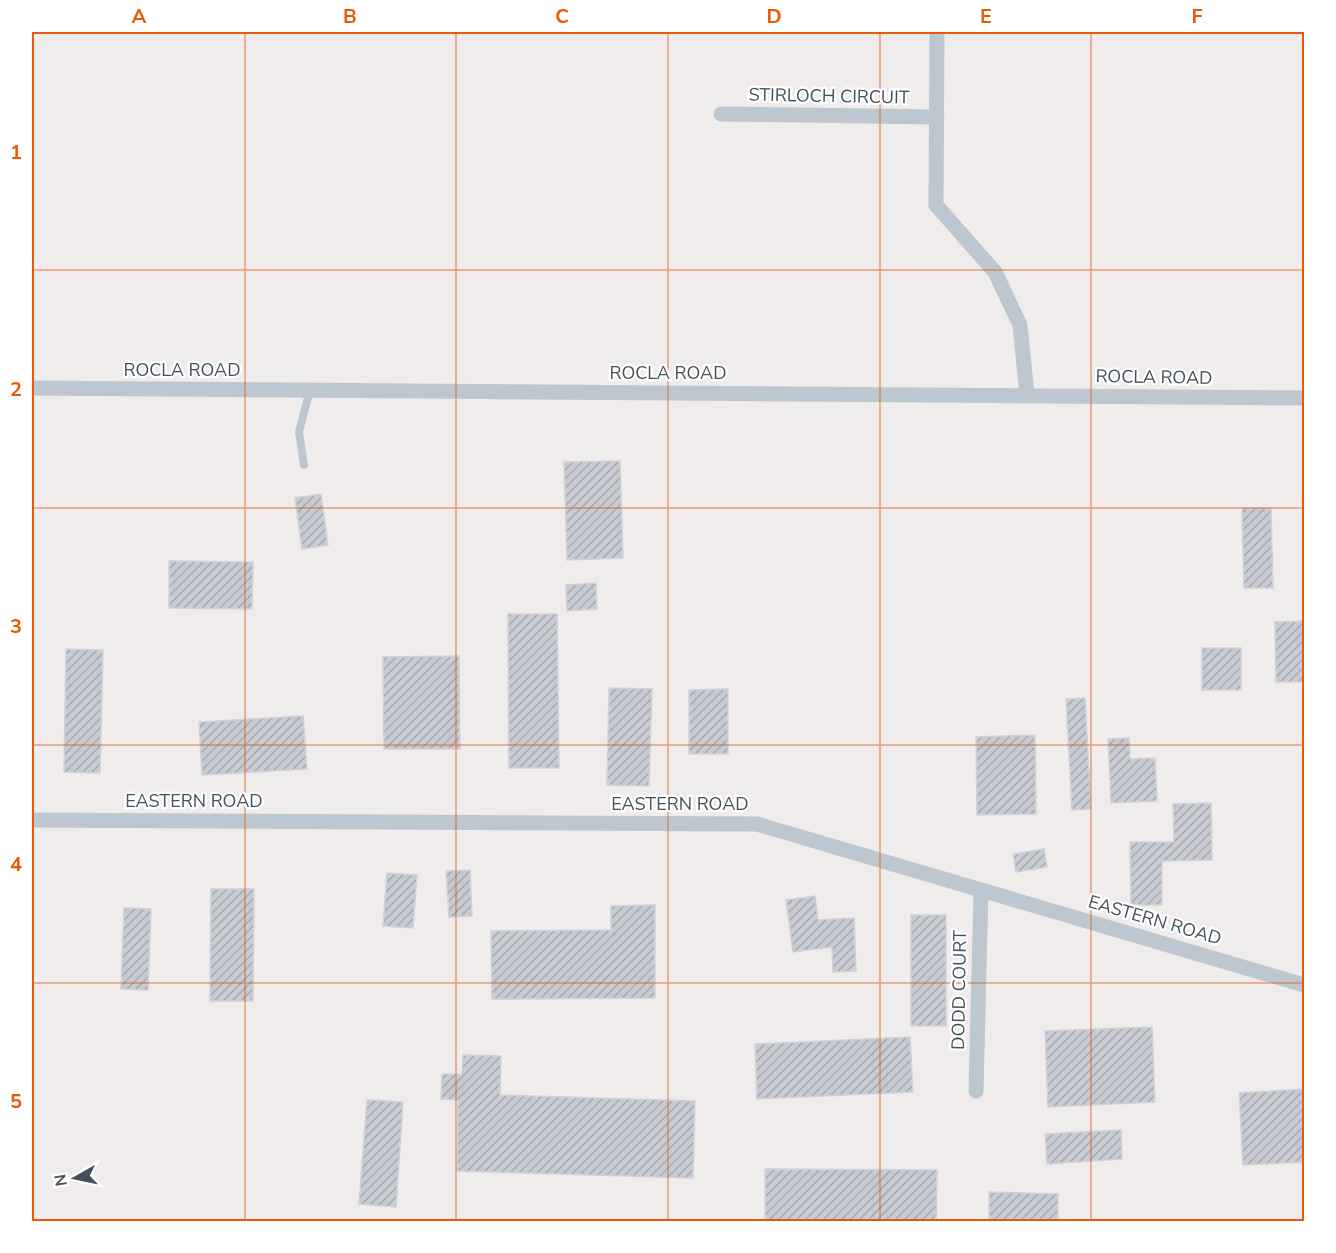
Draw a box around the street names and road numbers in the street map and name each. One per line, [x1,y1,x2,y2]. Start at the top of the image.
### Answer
street label: STIRLOCH CIRCUIT [748,83,910,109]
street label: ROCLA ROAD [123,358,241,382]
street label: ROCLA ROAD [609,361,727,385]
street label: ROCLA ROAD [1095,364,1213,390]
street label: EASTERN ROAD [125,789,263,813]
street label: EASTERN ROAD [611,792,749,816]
street label: EASTERN ROAD [1086,890,1224,950]
street label: DODD COURT [946,930,972,1050]

